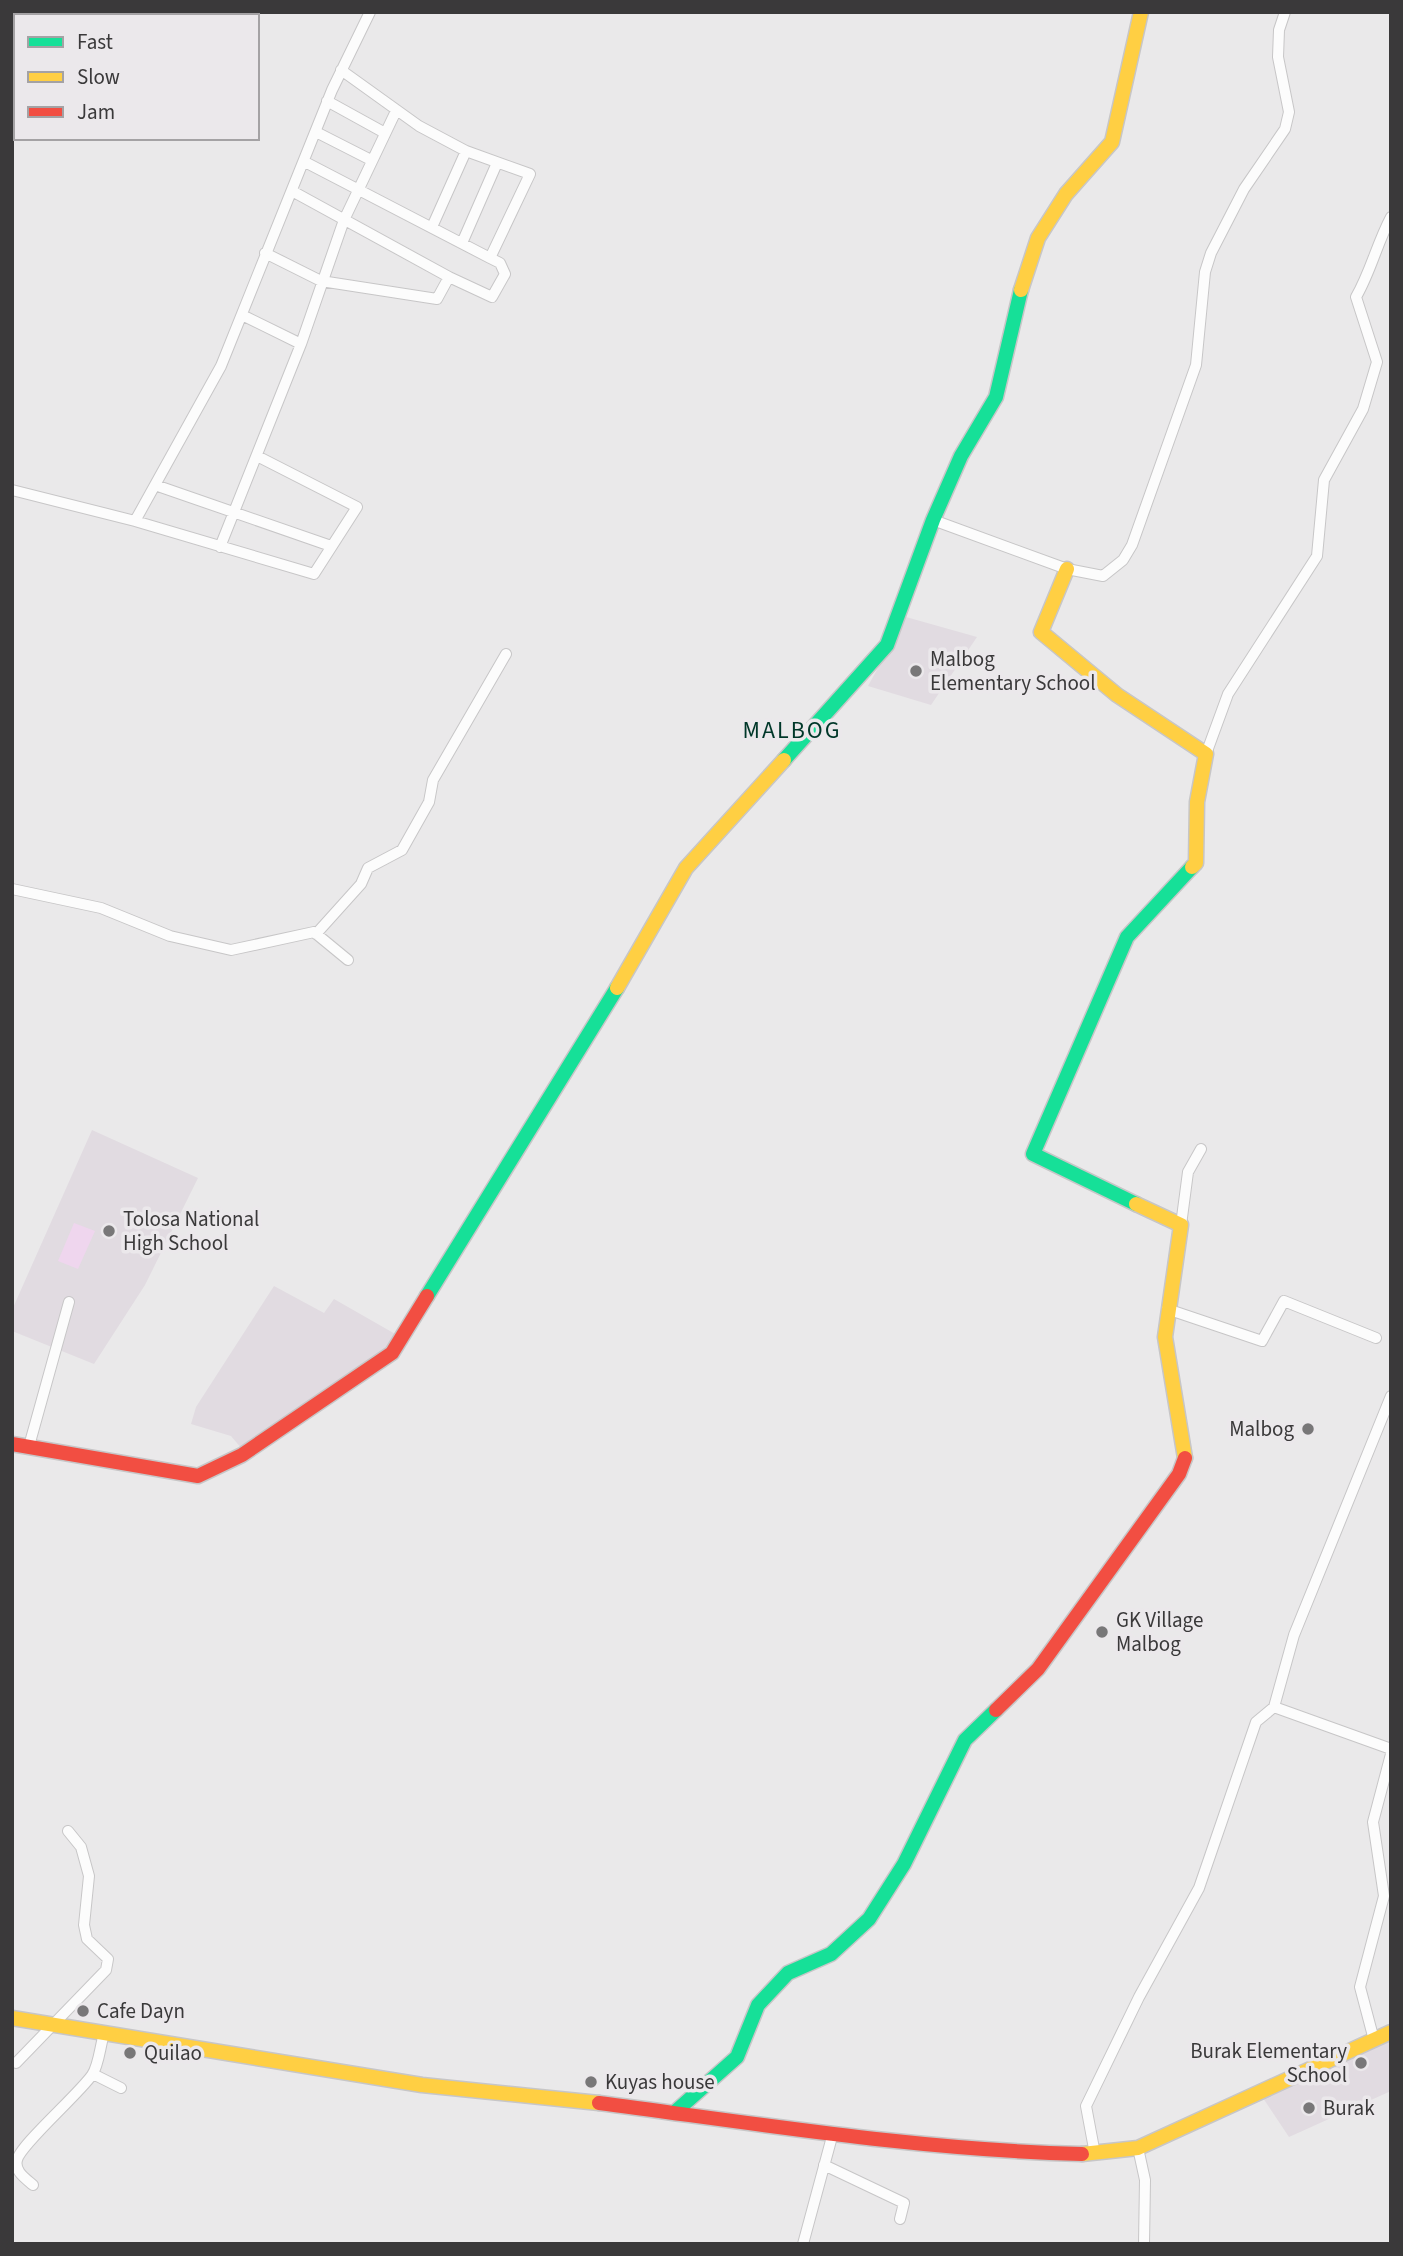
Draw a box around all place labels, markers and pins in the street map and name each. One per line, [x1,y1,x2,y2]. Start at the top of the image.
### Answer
place label: Malbog Elementary School [930,644,1096,698]
marker: Malbog Elementary School [908,663,924,679]
place label: Tolosa National High School [123,1204,259,1258]
marker: Tolosa National High School [101,1223,117,1239]
place label: Malbog [1229,1414,1294,1444]
marker: Malbog [1300,1421,1316,1437]
place label: GK Village Malbog [1116,1605,1203,1659]
marker: GK Village Malbog [1094,1624,1110,1640]
place label: Cafe Dayn [97,1996,185,2026]
marker: Cafe Dayn [75,2003,91,2019]
place label: Burak Elementary School [1190,2036,1347,2090]
place label: Quilao [144,2038,202,2068]
marker: Quilao [122,2045,138,2061]
marker: Burak Elementary School [1353,2055,1369,2071]
place label: Kuyas house [605,2067,715,2097]
marker: Kuyas house [583,2074,599,2090]
place label: Burak [1323,2093,1375,2123]
marker: Burak [1301,2100,1317,2116]

